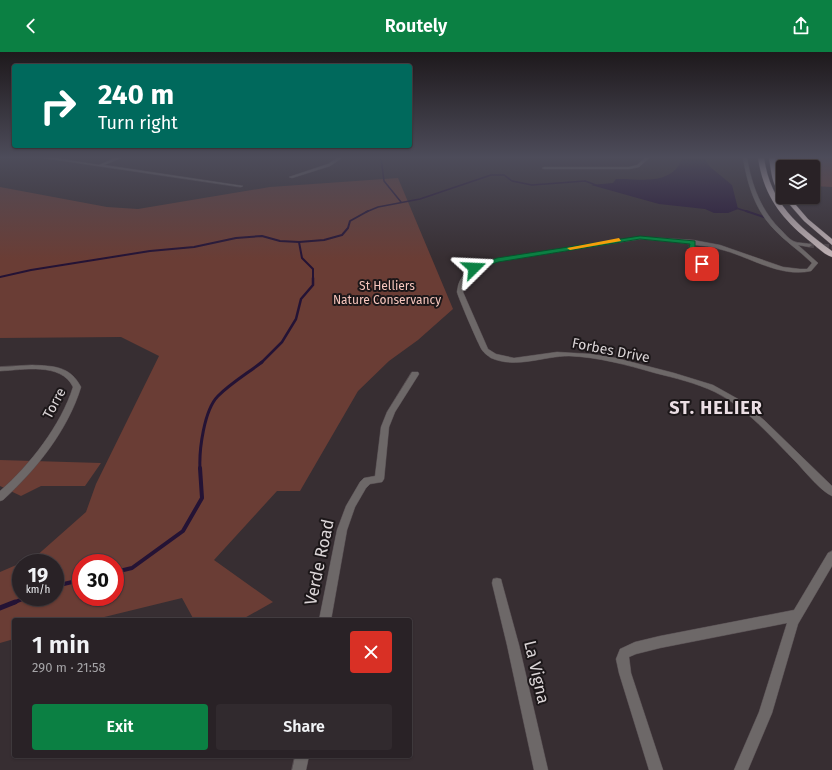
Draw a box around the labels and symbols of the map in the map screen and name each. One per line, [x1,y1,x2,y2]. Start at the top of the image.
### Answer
position arrow [453,247,495,289]
pin [685,247,719,281]
park label: St Helliers Nature Conservancy [333,279,441,307]
street label: Forbes Drive [571,335,651,366]
street label: Torre [39,385,70,422]
district label: ST. HELIER [669,397,763,419]
street label: Verde Road [300,517,339,607]
speed limit sign: 30 [72,554,124,606]
street label: La Vigna [519,638,554,706]

